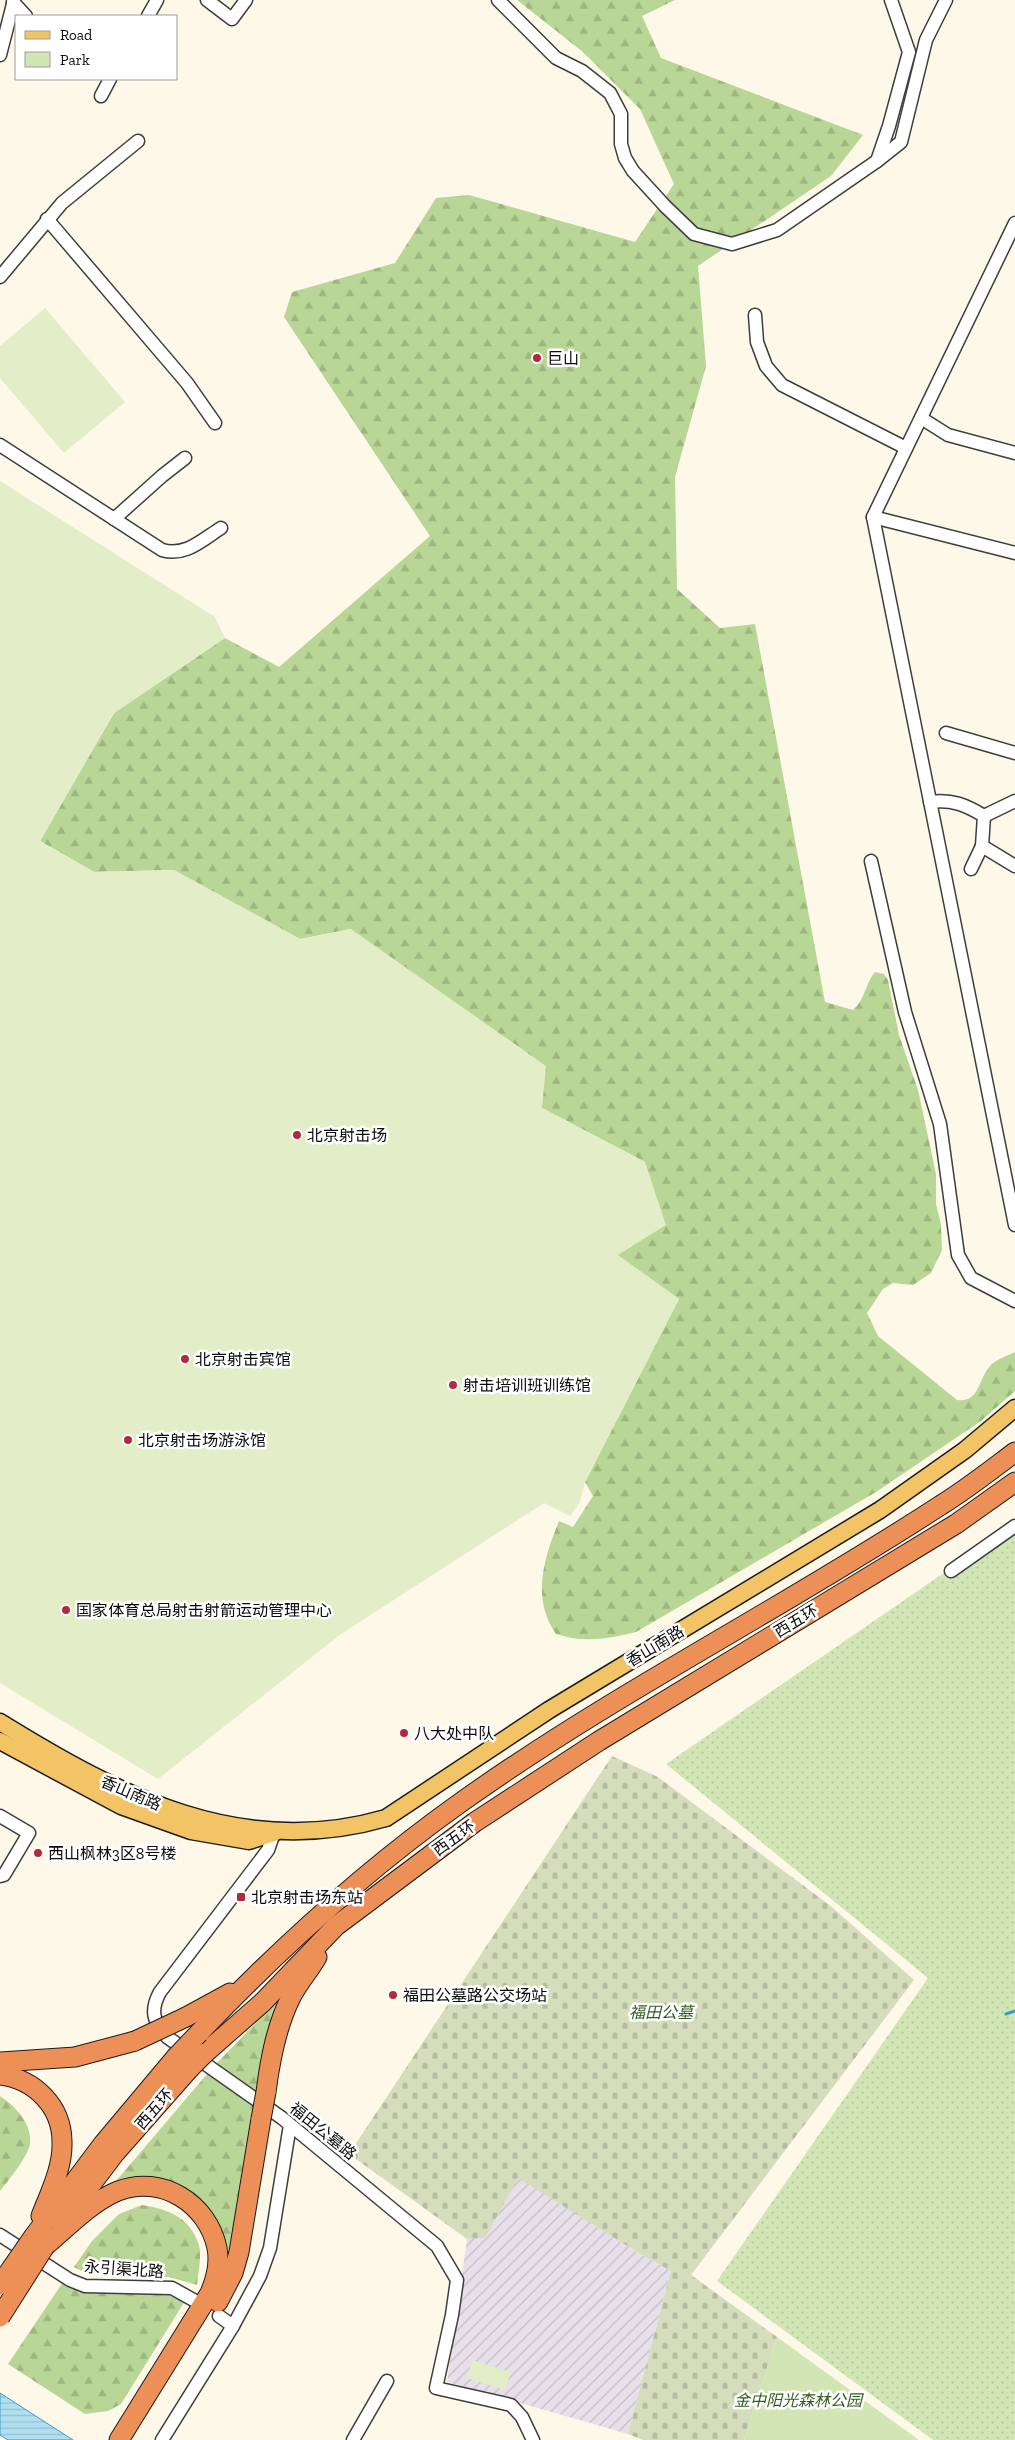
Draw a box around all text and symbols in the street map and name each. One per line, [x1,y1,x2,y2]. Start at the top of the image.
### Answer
legend [15,15,178,80]
text: Road [60,26,93,44]
text: Park [60,51,90,69]
place label: 巨山 [547,349,579,368]
marker: 巨山 [531,352,543,364]
place label: 北京射击场 [307,1126,387,1145]
marker: 北京射击场 [291,1129,303,1141]
place label: 北京射击宾馆 [195,1350,291,1369]
marker: 北京射击宾馆 [179,1353,191,1365]
place label: 射击培训班训练馆 [463,1376,591,1395]
marker: 射击培训班训练馆 [447,1379,459,1391]
place label: 北京射击场游泳馆 [138,1431,266,1450]
marker: 北京射击场游泳馆 [122,1434,134,1446]
street label: 西五环 [771,1600,821,1642]
place label: 国家体育总局射击射箭运动管理中心 [76,1601,332,1620]
marker: 国家体育总局射击射箭运动管理中心 [60,1604,72,1616]
street label: 香山南路 [623,1621,687,1671]
place label: 八大处中队 [414,1724,494,1743]
marker: 八大处中队 [398,1727,410,1739]
street label: 香山南路 [98,1772,164,1814]
street label: 西五环 [429,1816,479,1860]
place label: 西山枫林3区8号楼 [48,1844,176,1863]
marker: 西山枫林3区8号楼 [32,1847,44,1859]
place label: 北京射击场东站 [251,1888,363,1907]
marker: 北京射击场东站 [235,1891,247,1903]
place label: 福田公墓路公交场站 [403,1986,547,2005]
marker: 福田公墓路公交场站 [387,1989,399,2001]
park label: 福田公墓 [629,2003,696,2022]
street label: 西五环 [131,2085,177,2133]
street label: 福田公墓路 [286,2098,360,2164]
street label: 永引渠北路 [83,2257,165,2281]
park label: 金中阳光森林公园 [734,2391,864,2410]

